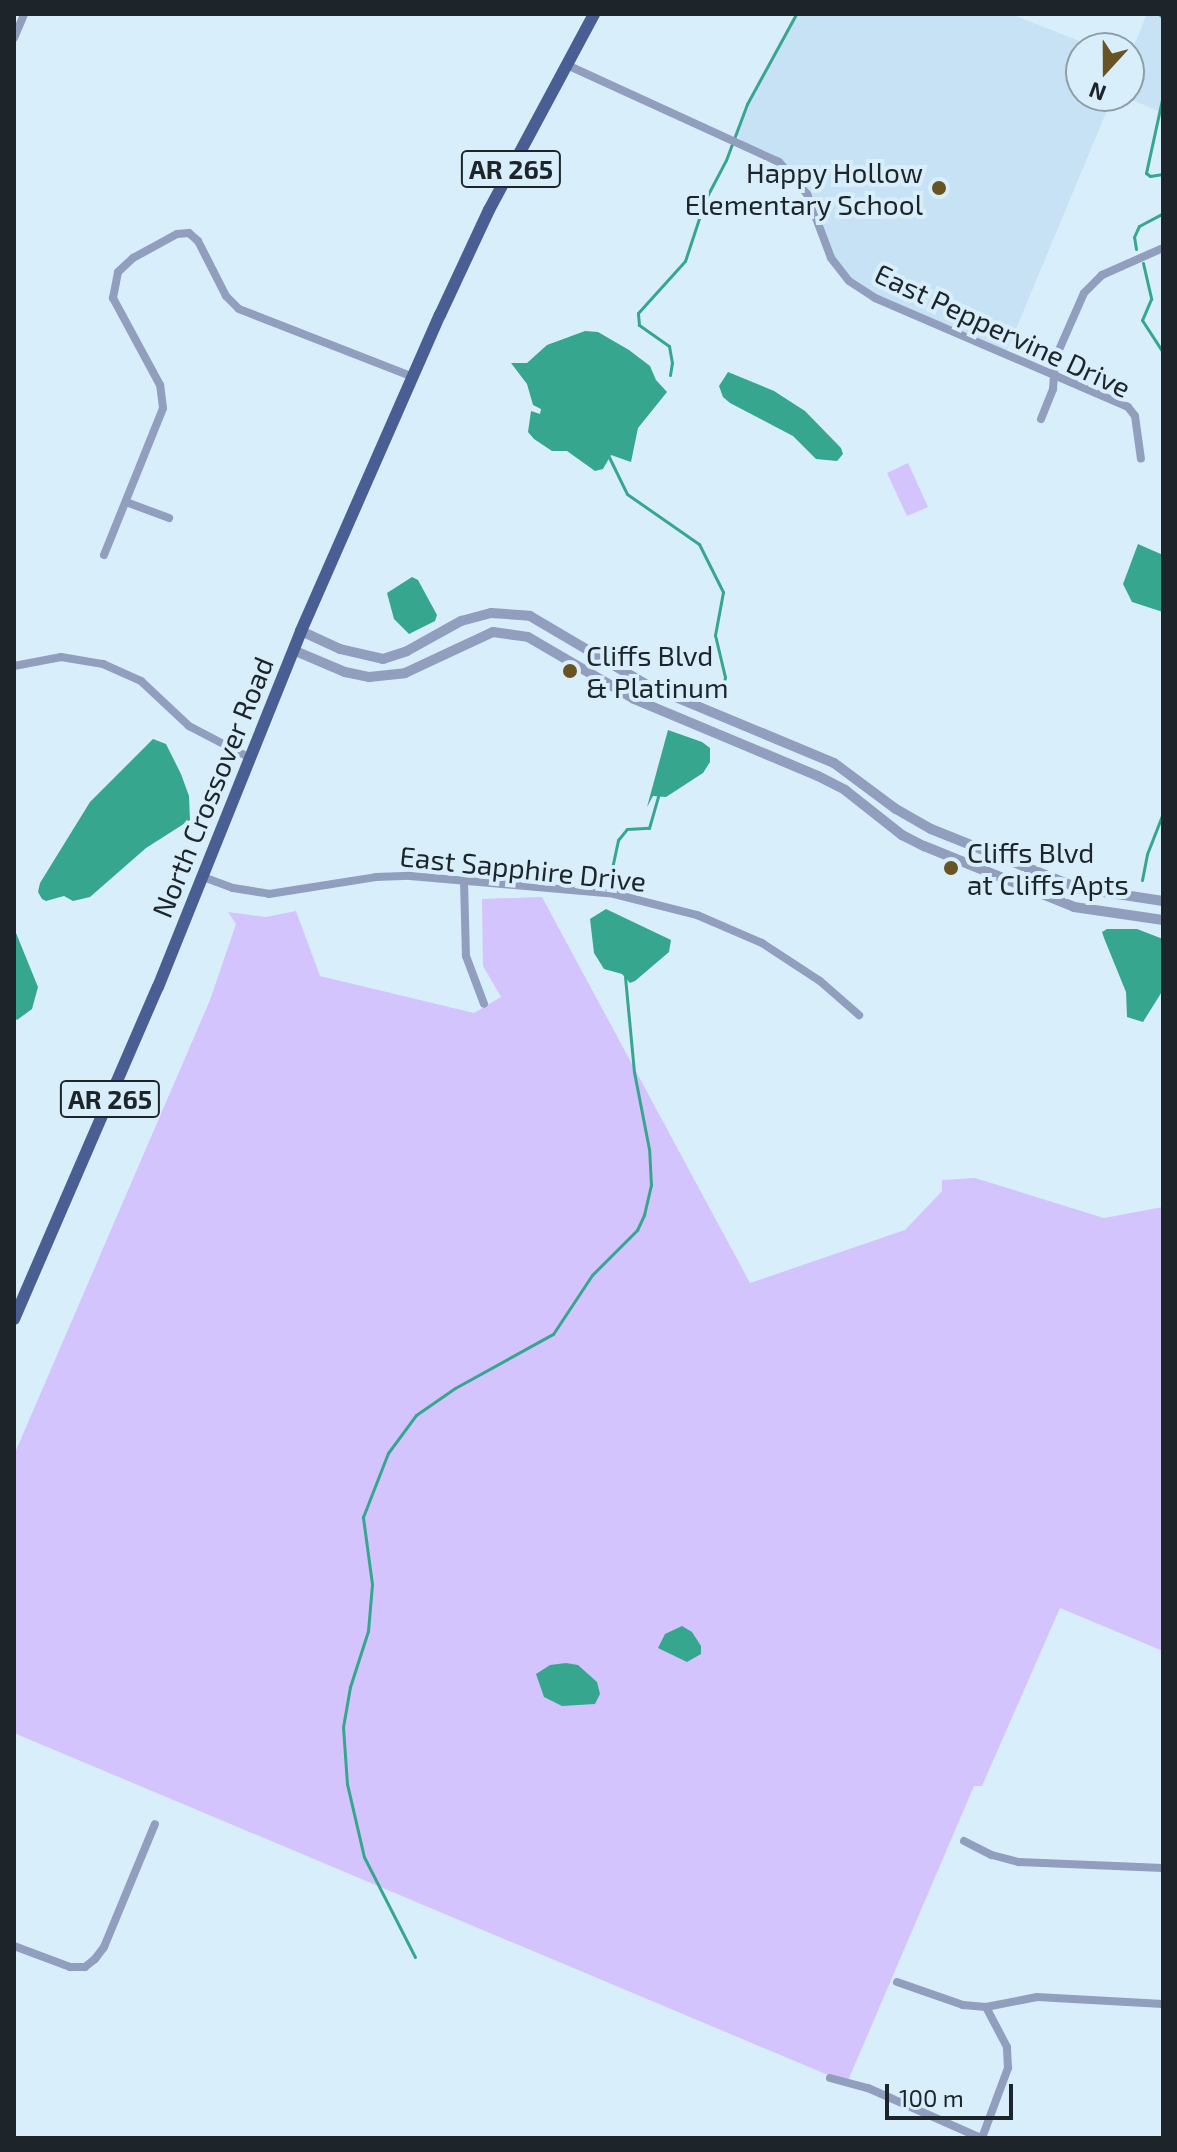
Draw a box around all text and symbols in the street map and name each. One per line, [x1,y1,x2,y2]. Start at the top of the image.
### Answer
north arrow [1065,32,1145,112]
text: N [1085,78,1109,108]
road number: AR 265 [459,147,563,191]
place label: Happy Hollow Elementary School [684,155,923,221]
marker: Happy Hollow Elementary School [930,179,948,197]
street label: East Peppervine Drive [870,256,1136,404]
place label: Cliffs Blvd & Platinum [586,638,728,704]
street label: North Crossover Road [144,652,280,922]
marker: Cliffs Blvd & Platinum [561,662,579,680]
place label: Cliffs Blvd at Cliffs Apts [967,835,1129,901]
street label: East Sapphire Drive [398,838,648,898]
marker: Cliffs Blvd at Cliffs Apts [942,859,960,877]
road number: AR 265 [58,1077,162,1121]
scale bar [889,2068,1017,2118]
text: 100 m [899,2083,964,2112]

